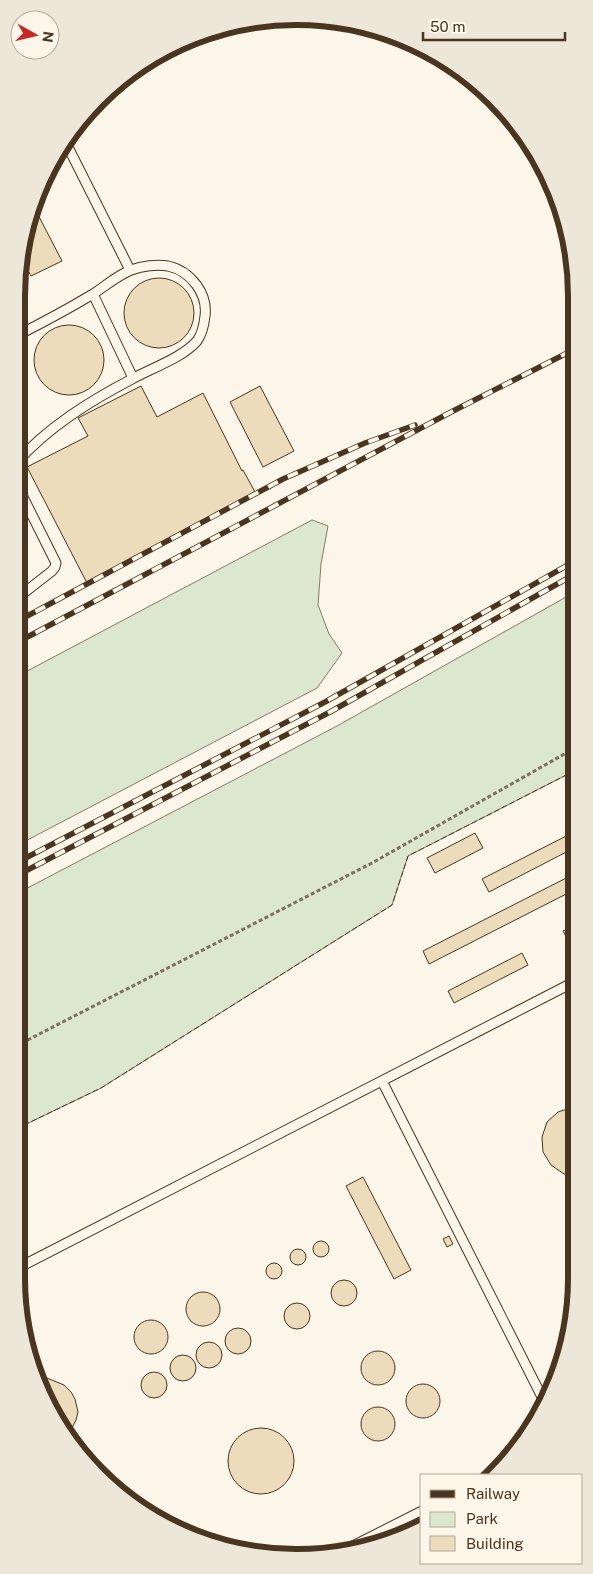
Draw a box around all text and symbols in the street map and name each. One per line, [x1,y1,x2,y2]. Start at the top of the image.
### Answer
north arrow [10,10,60,60]
scale bar [423,10,566,42]
text: 50 m [430,18,465,35]
text: N [39,30,57,43]
legend [420,1474,583,1564]
text: Railway [466,1485,520,1502]
text: Park [466,1510,498,1527]
text: Building [466,1535,524,1552]

